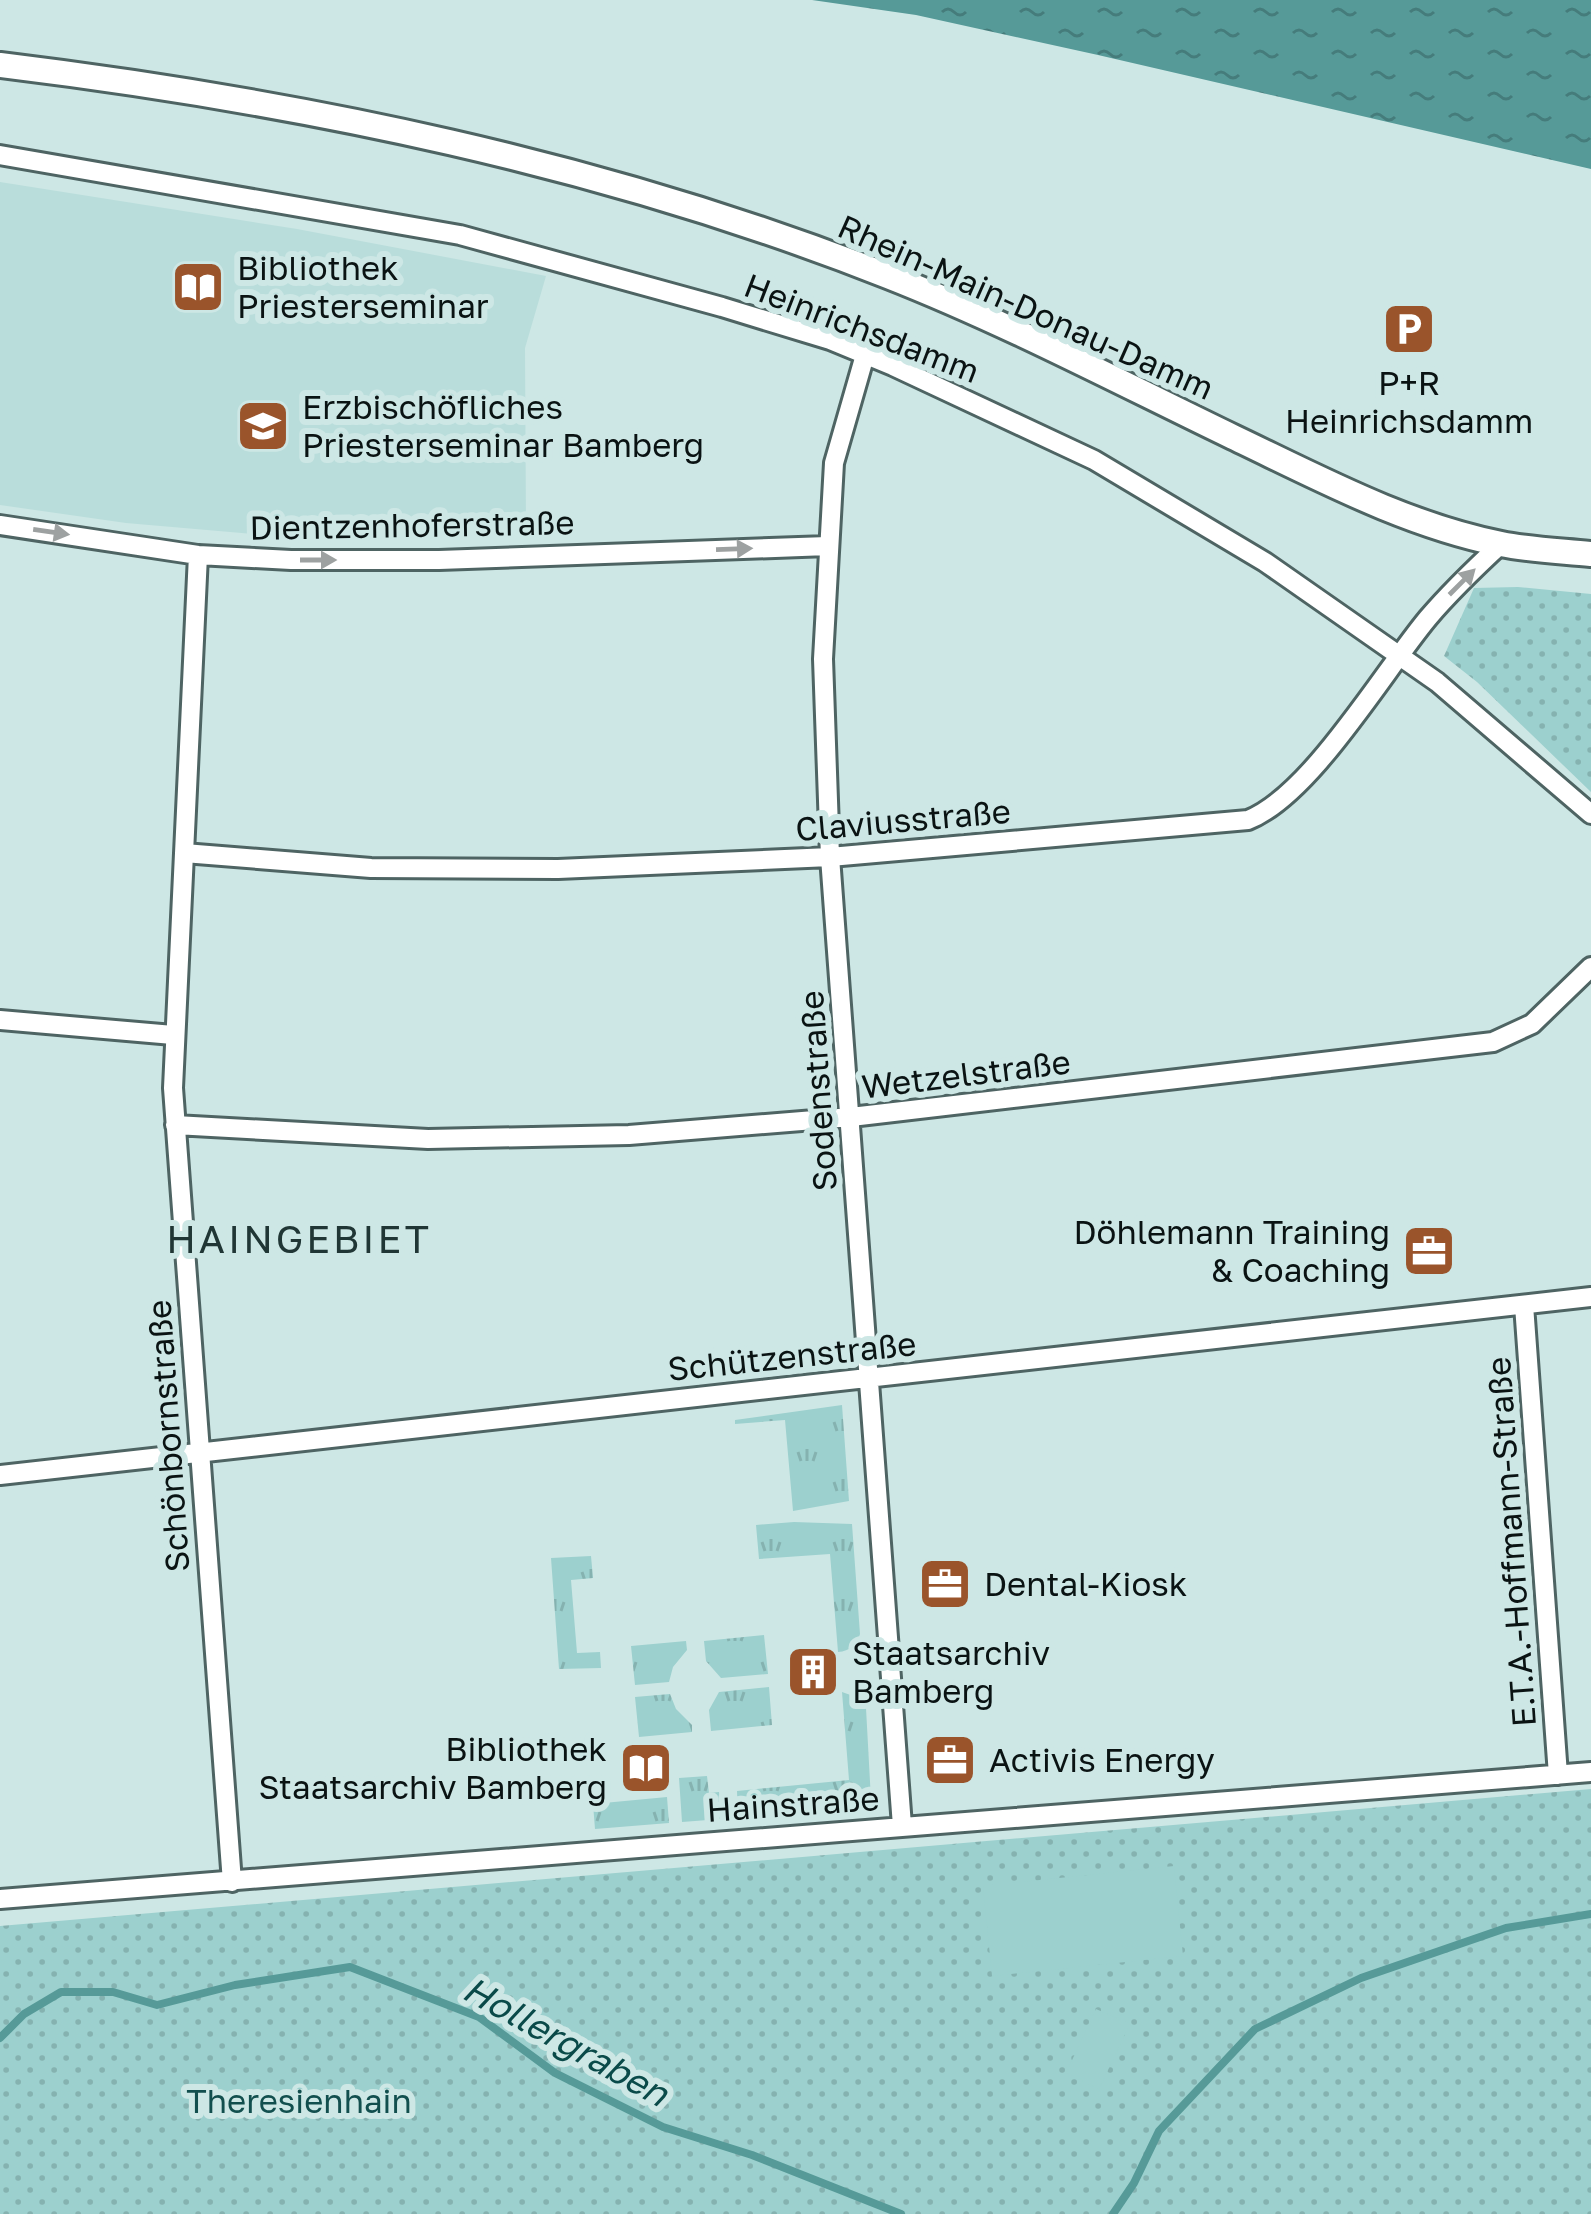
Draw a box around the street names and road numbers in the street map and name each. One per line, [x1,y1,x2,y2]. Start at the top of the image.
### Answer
street label: Rhein-Main-Donau-Damm [832,206,1220,407]
street label: Heinrichsdamm [739,265,985,390]
street label: Dientzenhoferstraße [249,502,575,547]
street label: Claviusstraße [794,791,1012,848]
street label: Sodenstraße [791,990,844,1193]
street label: Wetzelstraße [859,1041,1073,1106]
street label: Schönbornstraße [139,1299,196,1574]
street label: Schützenstraße [666,1323,918,1388]
street label: E.T.A.-Hoffmann-Straße [1478,1356,1543,1728]
street label: Hainstraße [705,1778,881,1829]

